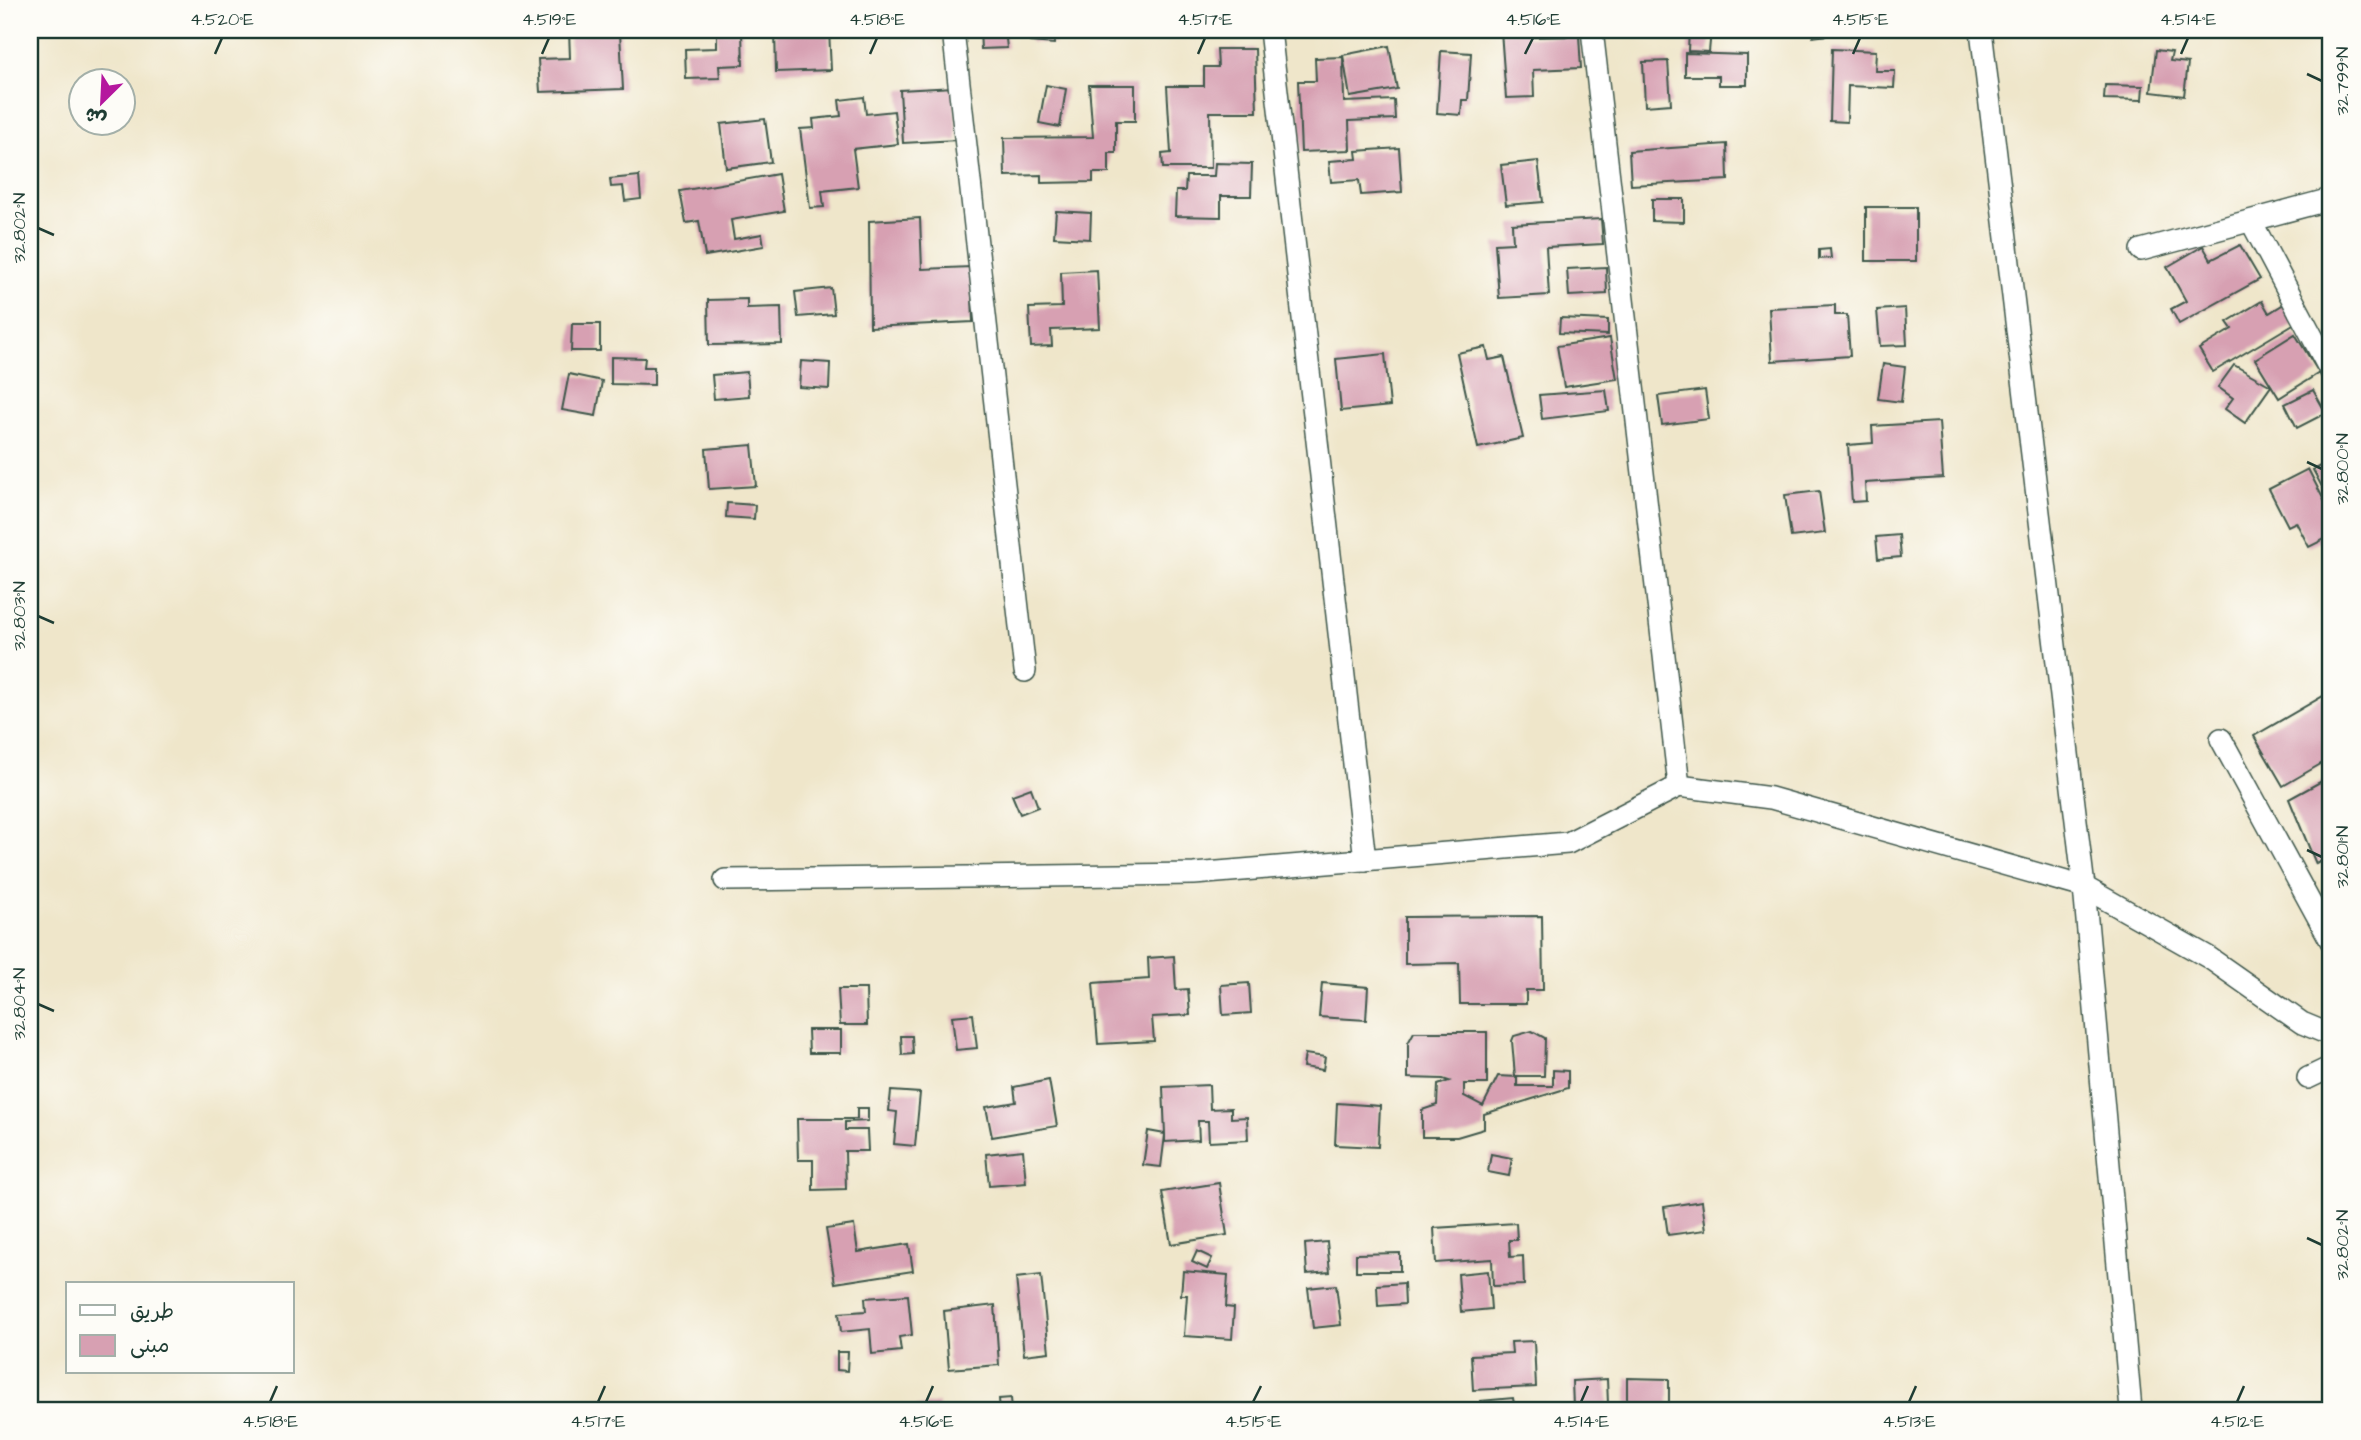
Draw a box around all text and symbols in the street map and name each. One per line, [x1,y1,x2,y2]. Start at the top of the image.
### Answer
text: 4.520°E [190,7,254,32]
text: 4.519°E [522,7,577,32]
text: 4.518°E [849,7,905,32]
text: 4.517°E [1177,7,1233,32]
text: 4.516°E [1505,7,1561,32]
text: 4.515°E [1831,7,1889,32]
text: 4.514°E [2160,7,2217,32]
text: 32.799°N [2330,47,2355,115]
north arrow [66,66,136,136]
text: ش [81,100,111,133]
text: 32.802°N [7,193,32,263]
text: 32.800°N [2330,433,2355,505]
text: 32.803°N [7,581,32,651]
text: 32.801°N [2330,826,2355,888]
text: 32.804°N [7,968,32,1040]
text: 32.802°N [2330,1210,2355,1280]
legend [66,1282,294,1374]
text: طريق [130,1297,174,1326]
text: مبنى [130,1331,169,1360]
text: 4.518°E [242,1409,298,1434]
text: 4.517°E [570,1409,626,1434]
text: 4.516°E [898,1409,954,1434]
text: 4.515°E [1224,1409,1282,1434]
text: 4.514°E [1553,1409,1610,1434]
text: 4.513°E [1882,1409,1936,1434]
text: 4.512°E [2210,1409,2265,1434]

